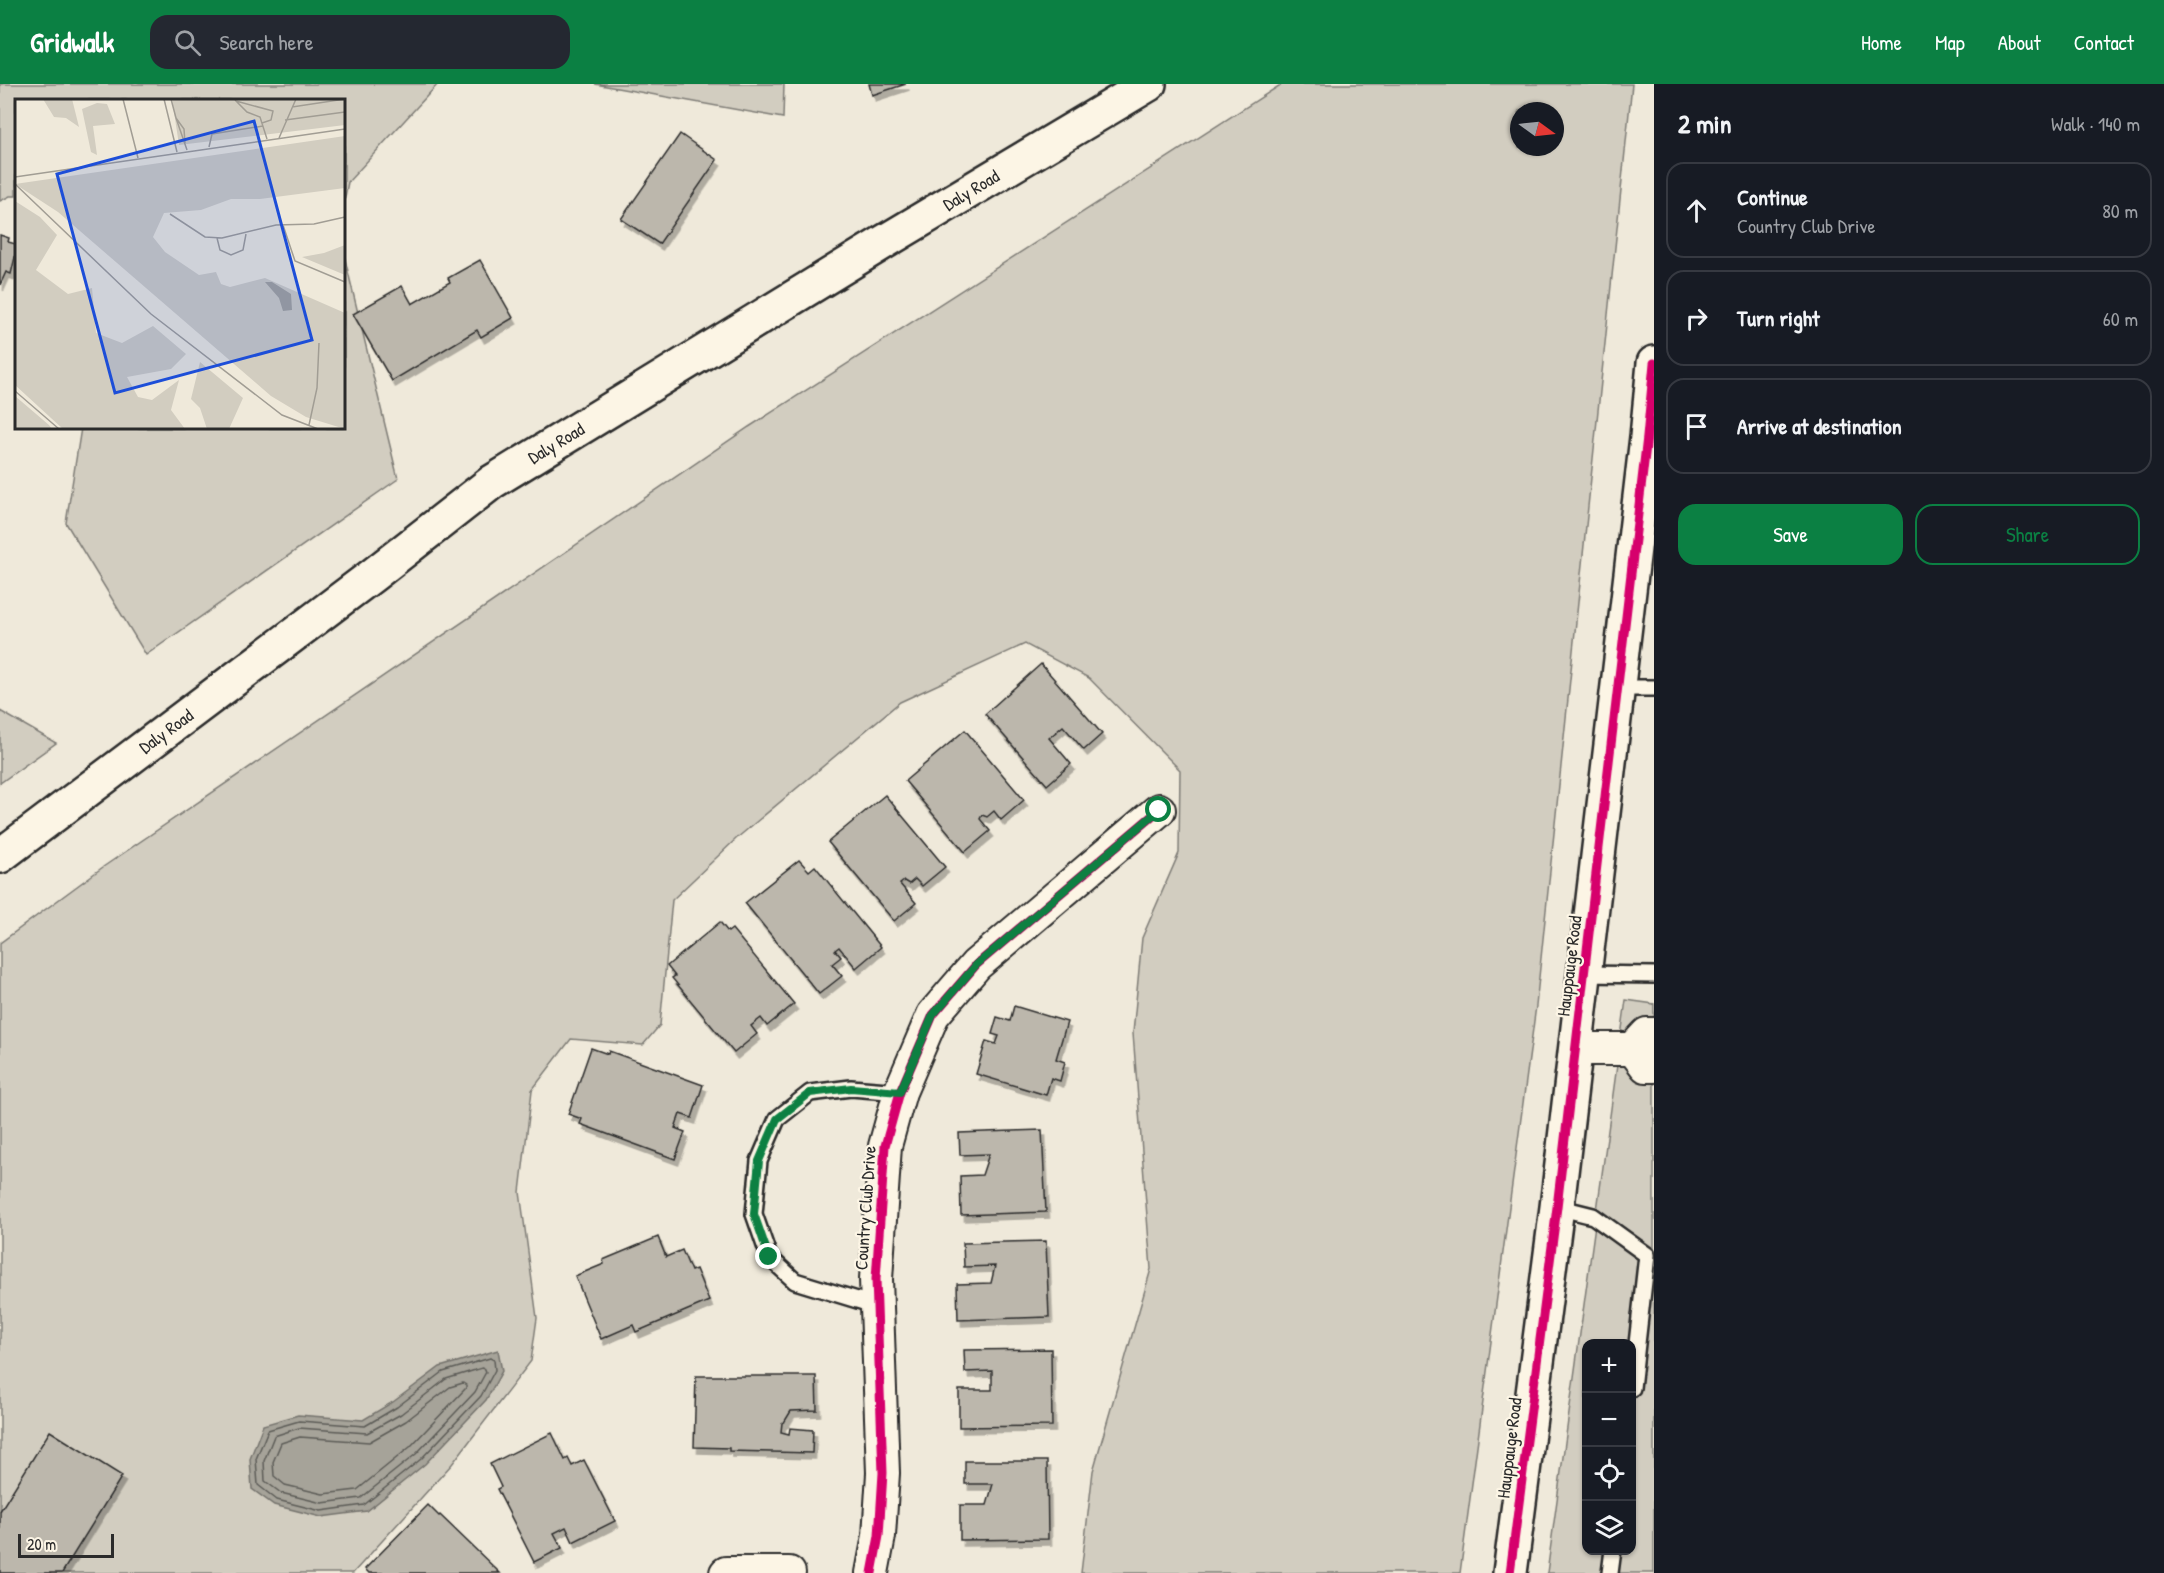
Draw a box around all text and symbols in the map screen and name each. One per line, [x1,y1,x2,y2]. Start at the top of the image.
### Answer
search box [150,15,570,69]
text: Gridwalk [30,23,114,61]
icon: search [171,26,204,59]
text: Search here [219,27,313,57]
text: Home [1861,28,1902,57]
text: Map [1935,28,1965,57]
text: About [1998,28,2041,57]
text: Contact [2074,28,2134,57]
inset map [15,99,345,429]
north arrow [1510,102,1564,156]
text: 2 min [1678,106,1731,141]
text: Walk · 140 m [2051,110,2140,137]
street label: Daly Road [938,163,1004,217]
text: Continue [1737,182,1808,212]
icon: ahead [1680,194,1713,227]
text: 80 m [2102,197,2138,224]
text: Country Club Drive [1737,212,1875,239]
icon: right [1680,302,1713,335]
text: Turn right [1737,303,1820,333]
text: 60 m [2103,305,2138,332]
icon: arrive [1680,410,1713,443]
text: Arrive at destination [1737,411,1902,441]
street label: Daly Road [523,416,589,470]
button: Save [1678,504,1903,565]
button: Share [1915,504,2140,565]
street label: Daly Road [134,703,198,759]
route start [1145,796,1171,822]
street label: Hauppauge Road [1550,914,1588,1018]
street label: Country Club Drive [848,1145,882,1271]
route end [755,1243,781,1269]
map controls [1582,1339,1636,1555]
button: + [1582,1339,1636,1393]
button: − [1582,1393,1636,1447]
street label: Hauppauge Road [1490,1396,1528,1500]
button: locate [1582,1447,1636,1501]
button: layers [1582,1501,1636,1555]
scale bar [18,1531,114,1558]
text: 20 m [27,1533,56,1555]

